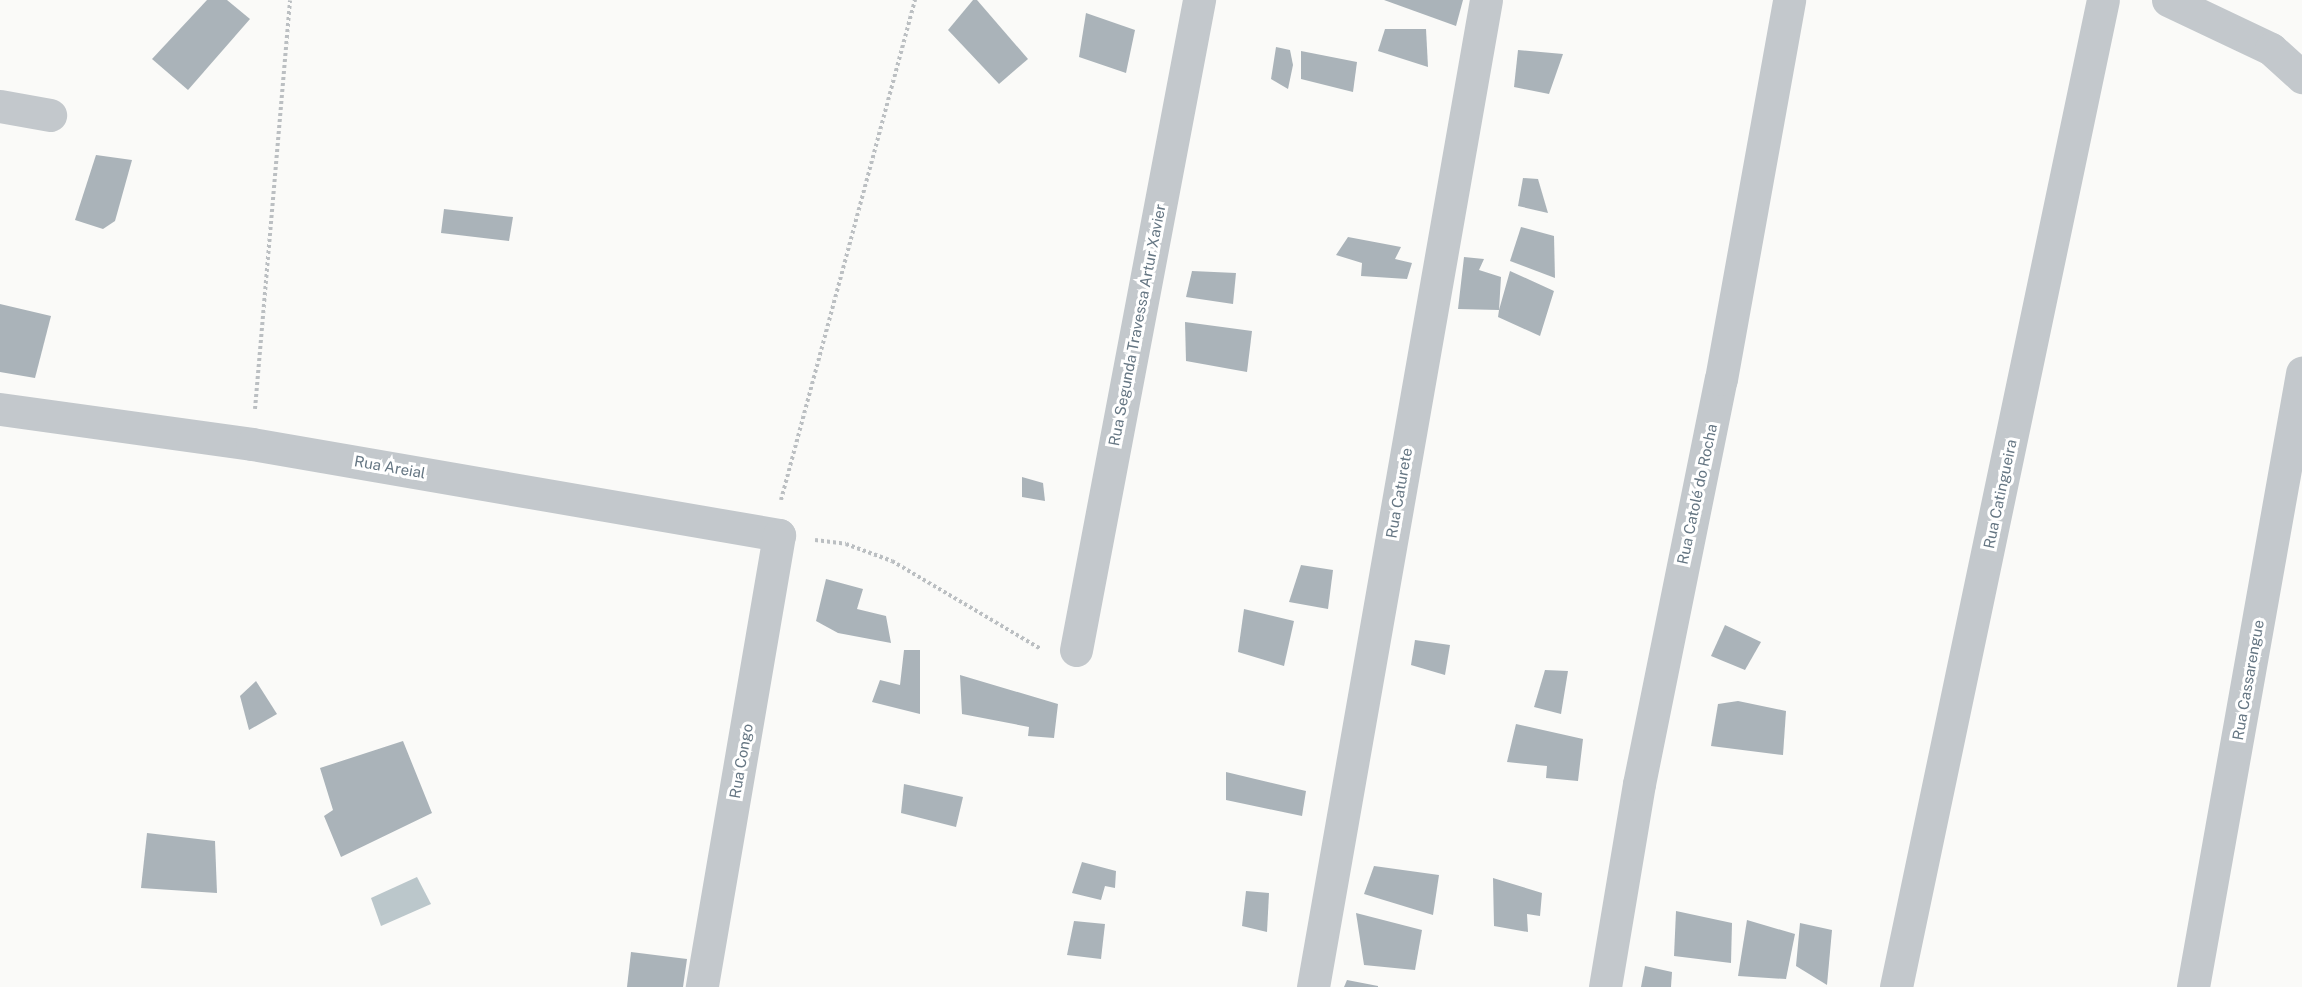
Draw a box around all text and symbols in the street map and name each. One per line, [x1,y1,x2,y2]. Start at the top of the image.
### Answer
street label: Rua Segunda Travessa Artur Xavier [1105,203,1169,447]
street label: Rua Catolé do Rocha [1673,422,1721,566]
street label: Rua Catingueira [1980,438,2020,550]
street label: Rua Caturete [1382,446,1416,540]
street label: Rua Areial [353,452,427,482]
street label: Rua Cassarengue [2229,618,2267,742]
street label: Rua Congo [726,722,756,800]

